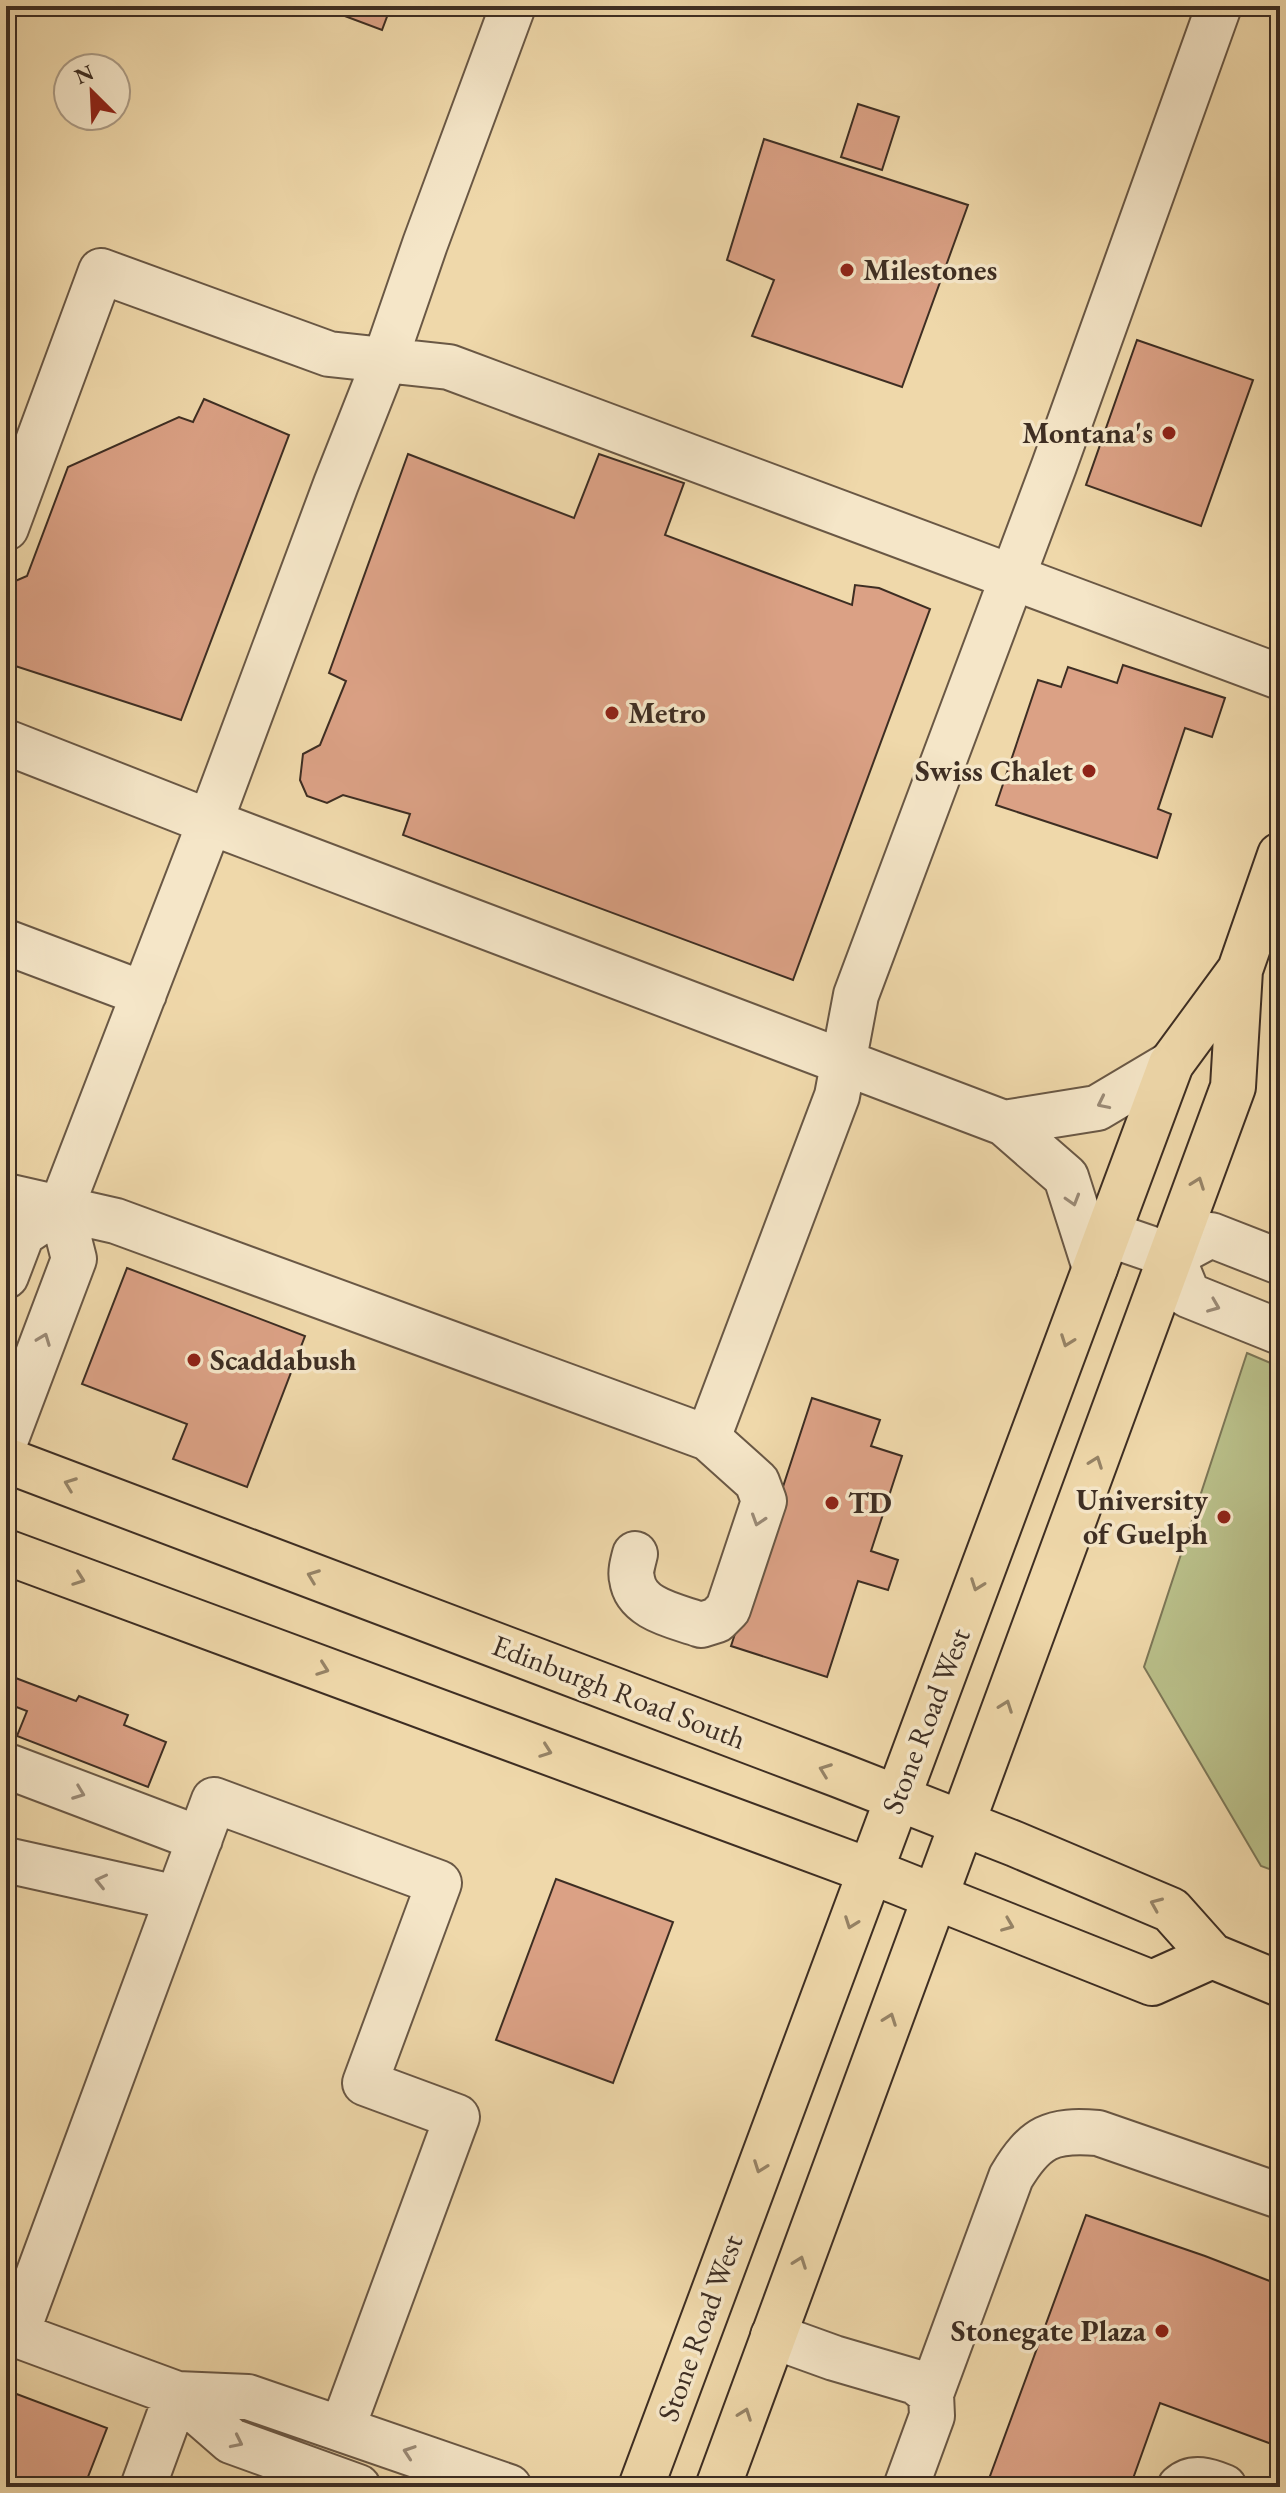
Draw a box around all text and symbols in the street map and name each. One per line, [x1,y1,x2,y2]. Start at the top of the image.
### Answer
north arrow [52,52,132,132]
text: N [70,57,98,91]
place label: Milestones [863,250,997,289]
marker: Milestones [838,261,856,279]
place label: Montana's [1022,413,1153,452]
marker: Montana's [1160,424,1178,442]
place label: Metro [628,693,706,732]
marker: Metro [603,704,621,722]
place label: Swiss Chalet [915,751,1074,790]
marker: Swiss Chalet [1080,762,1098,780]
one-way arrow [1097,1093,1112,1109]
one-way arrow [1188,1176,1205,1190]
one-way arrow [1064,1192,1080,1206]
one-way arrow [1206,1296,1220,1313]
one-way arrow [34,1333,50,1347]
one-way arrow [1061,1333,1077,1347]
place label: Scaddabush [210,1340,357,1379]
marker: Scaddabush [185,1351,203,1369]
one-way arrow [1086,1455,1103,1469]
one-way arrow [64,1477,78,1494]
place label: University of Guelph [1076,1480,1209,1553]
place label: TD [848,1483,892,1522]
marker: TD [823,1494,841,1512]
marker: University of Guelph [1215,1508,1233,1526]
one-way arrow [751,1512,767,1526]
one-way arrow [71,1569,85,1585]
one-way arrow [307,1569,321,1586]
one-way arrow [970,1577,987,1591]
street label: Stone Road West [872,1622,979,1819]
street label: Edinburgh Road South [487,1625,752,1758]
one-way arrow [315,1659,329,1675]
one-way arrow [996,1699,1012,1713]
one-way arrow [538,1741,552,1758]
one-way arrow [819,1763,833,1780]
one-way arrow [71,1783,85,1800]
one-way arrow [95,1873,109,1890]
one-way arrow [1150,1897,1164,1913]
one-way arrow [844,1916,860,1930]
one-way arrow [1000,1916,1014,1932]
one-way arrow [880,2012,897,2026]
one-way arrow [753,2159,770,2173]
street label: Stone Road West [648,2229,752,2427]
one-way arrow [790,2256,807,2270]
place label: Stonegate Plaza [951,2311,1147,2350]
marker: Stonegate Plaza [1153,2322,1171,2340]
one-way arrow [735,2408,751,2422]
one-way arrow [229,2432,244,2448]
one-way arrow [403,2445,417,2462]

